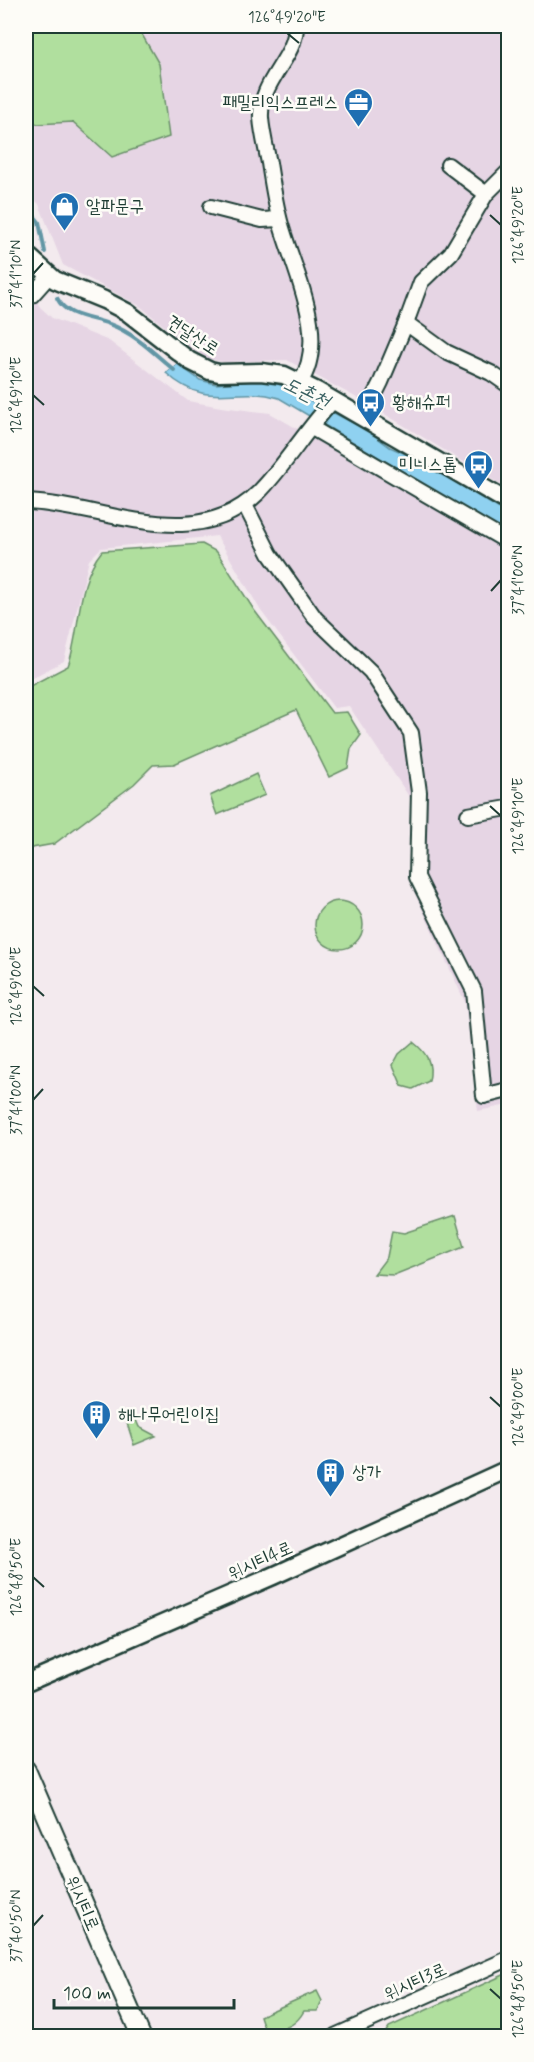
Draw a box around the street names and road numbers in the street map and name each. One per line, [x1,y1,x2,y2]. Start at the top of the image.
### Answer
street label: 견달산로 [162,310,223,362]
street label: 위시티4로 [224,1536,297,1586]
street label: 위시티로 [60,1872,104,1935]
street label: 위시티3로 [380,1958,450,2006]

